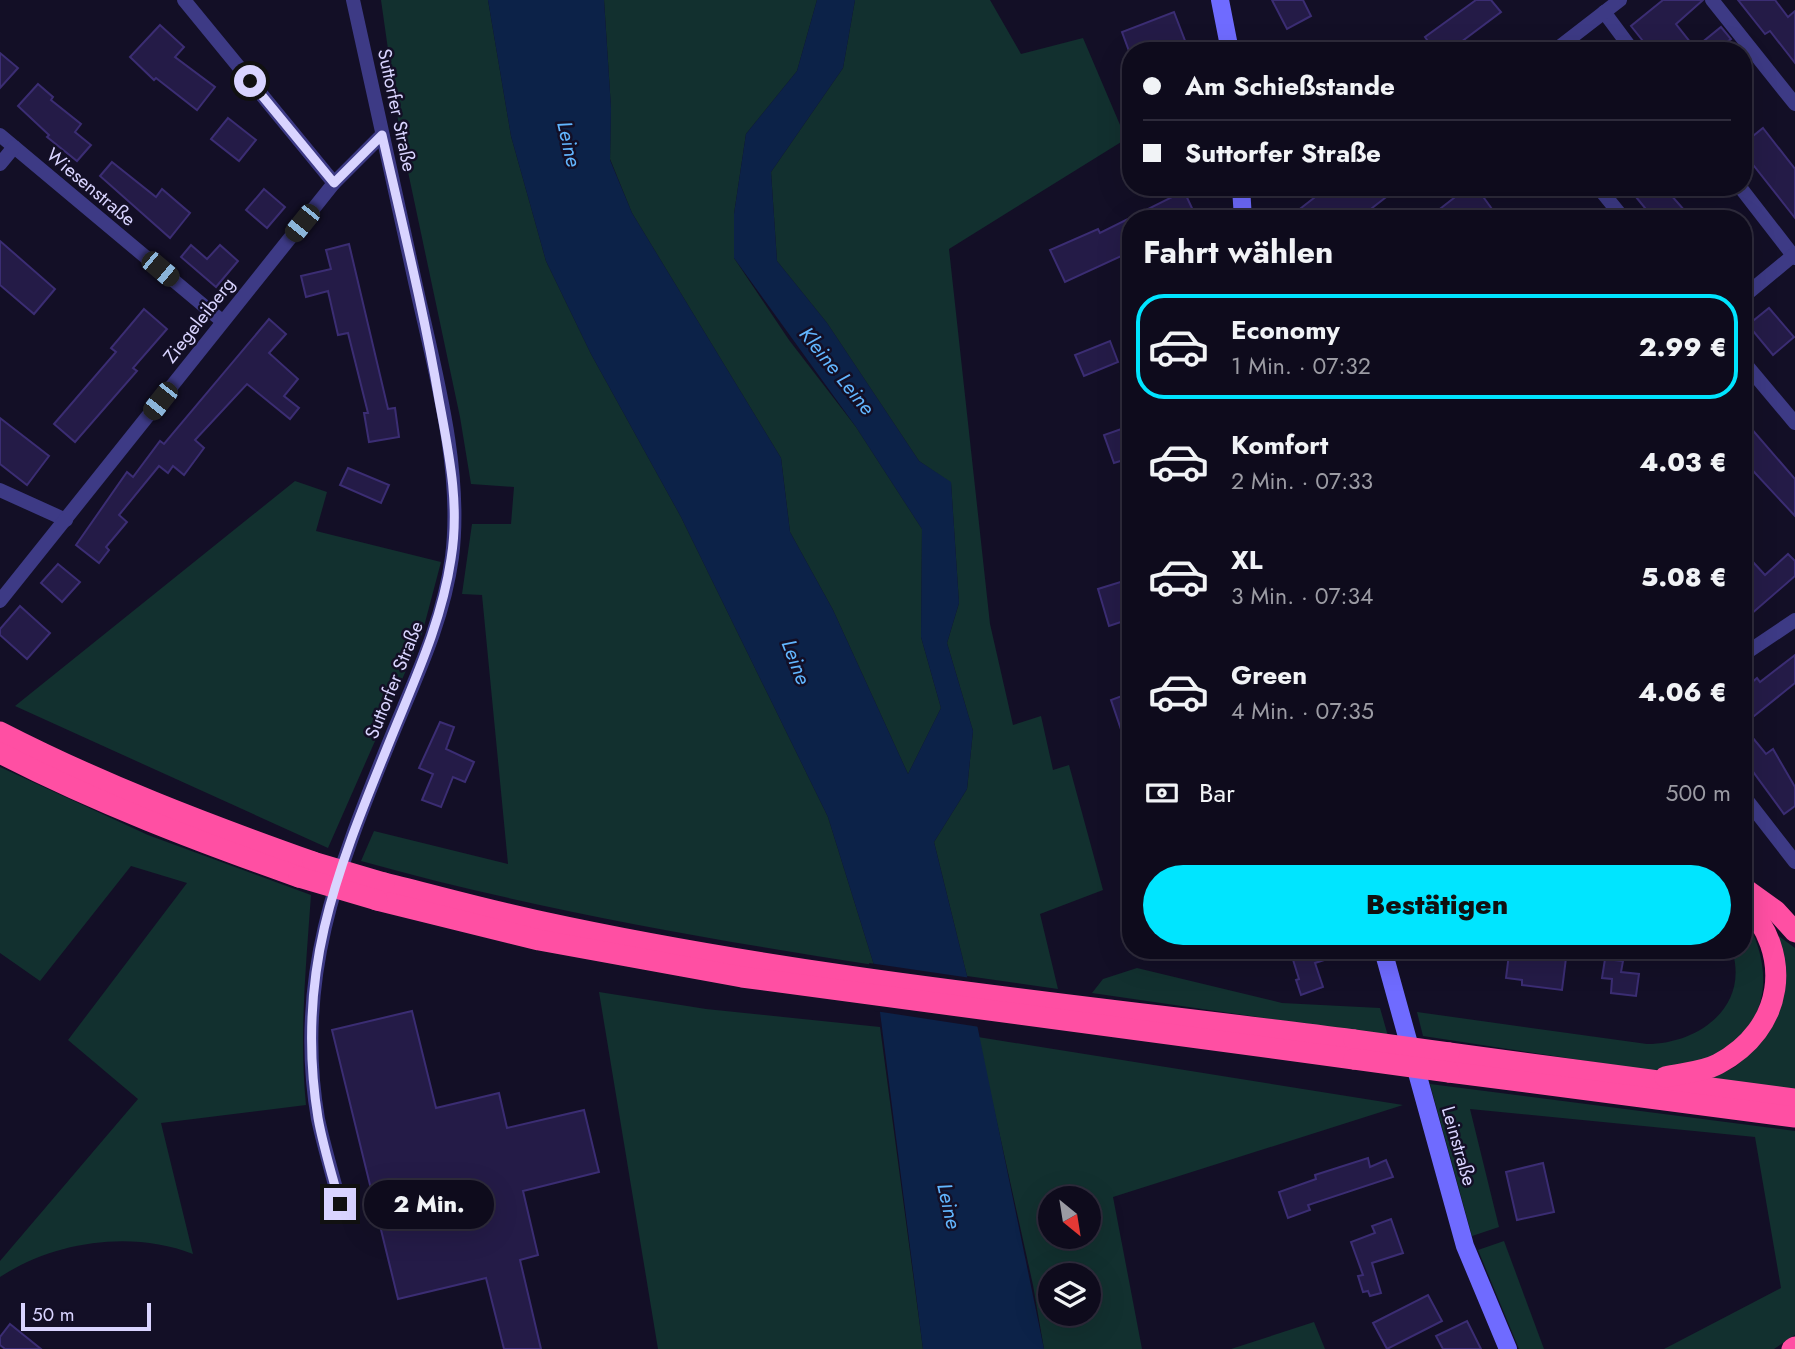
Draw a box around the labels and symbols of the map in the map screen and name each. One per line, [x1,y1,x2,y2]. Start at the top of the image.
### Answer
street label: Suttorfer Straße [371,46,423,174]
route start [234,65,266,97]
water label: Leine [549,118,589,170]
street label: Wiesenstraße [40,142,142,233]
car [281,200,324,246]
car [138,247,183,291]
street label: Ziegeleiberg [157,271,241,369]
water label: Kleine Leine [792,321,882,422]
car [139,378,182,424]
street label: Suttorfer Straße [358,617,430,743]
water label: Leine [774,635,818,689]
street label: Leinstraße [1435,1103,1483,1189]
callout: 2 Min. [364,1180,494,1228]
water label: Leine [929,1180,969,1232]
north arrow [1038,1186,1101,1250]
route end [324,1188,356,1220]
scale bar [21,1300,150,1332]

